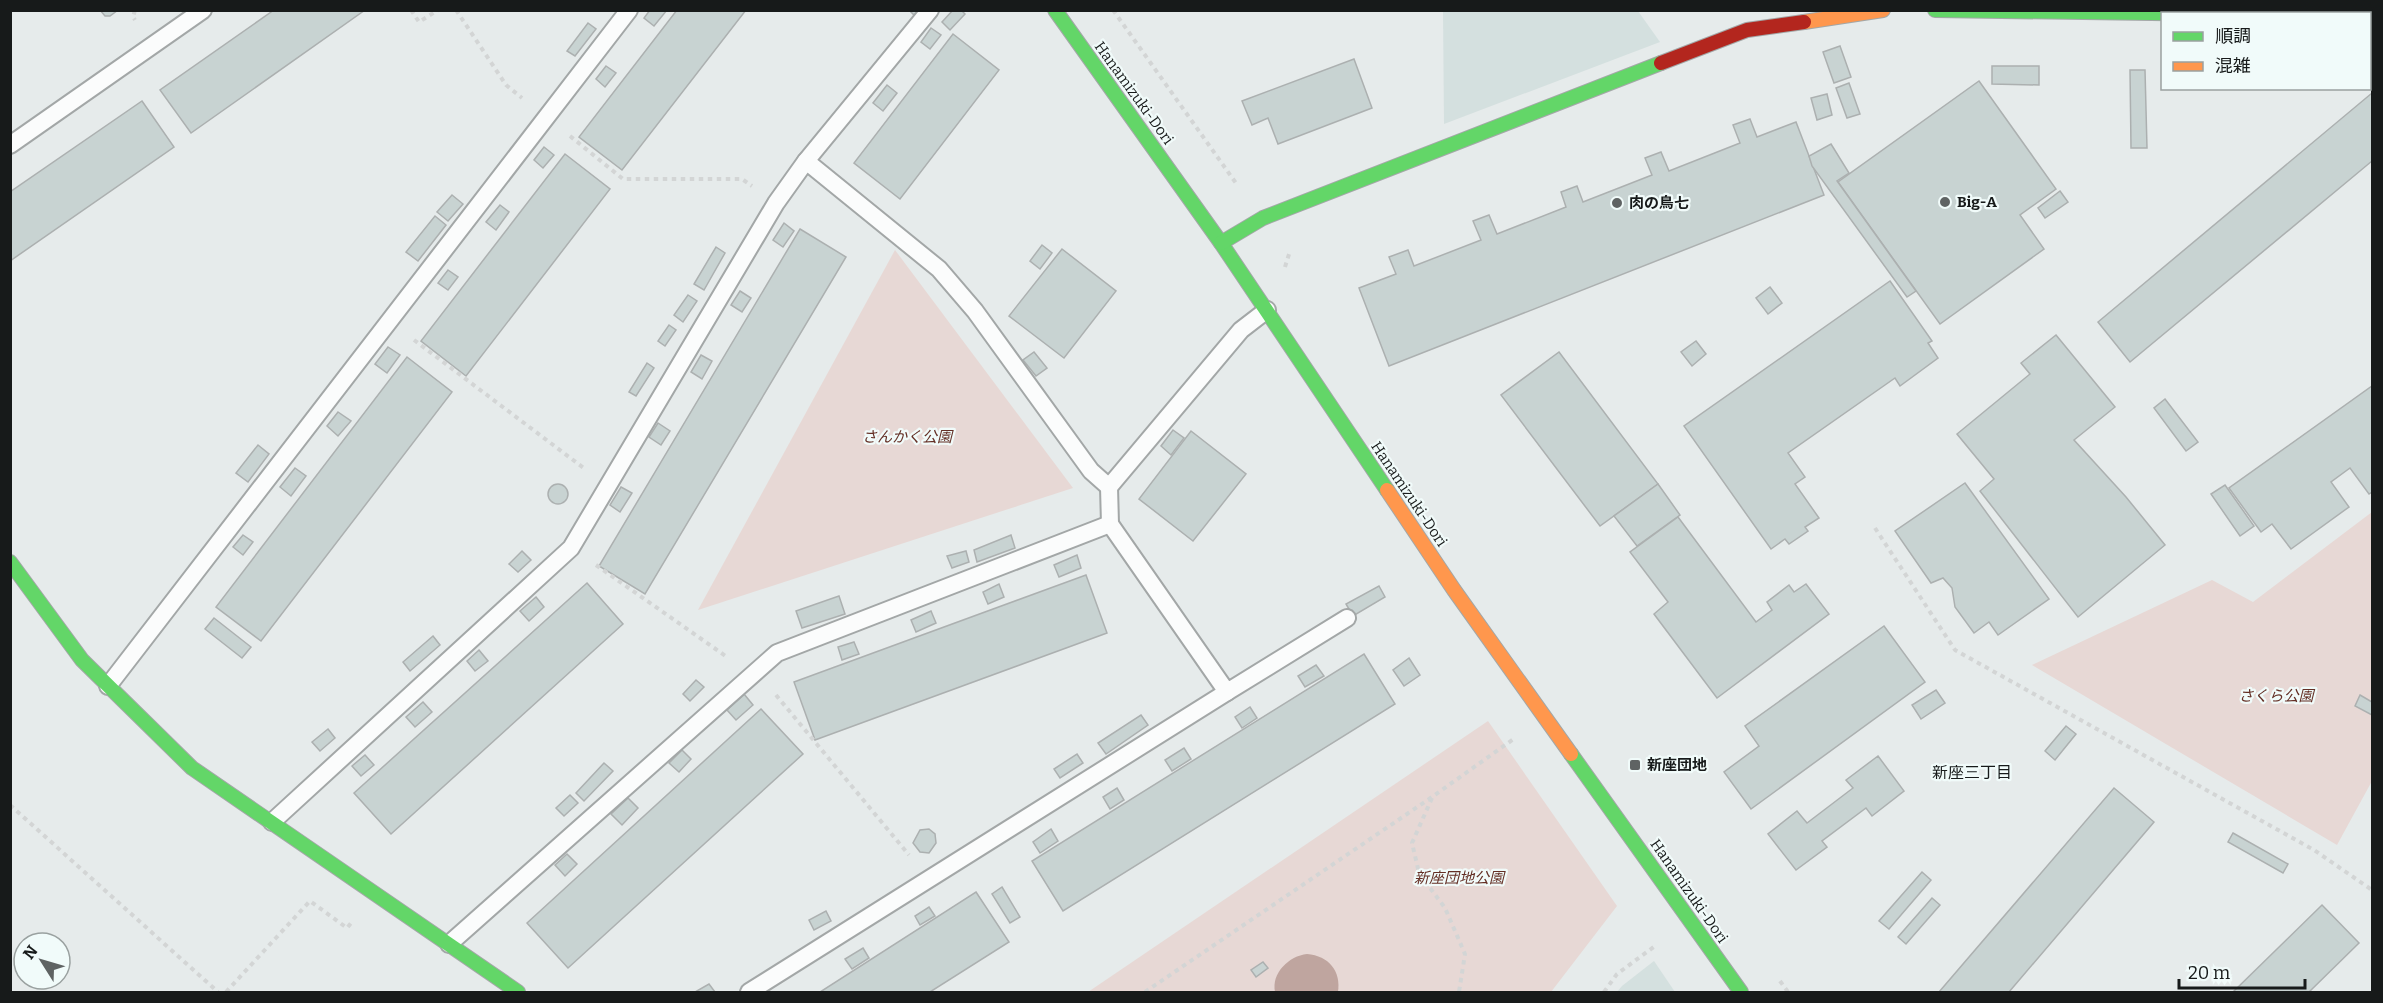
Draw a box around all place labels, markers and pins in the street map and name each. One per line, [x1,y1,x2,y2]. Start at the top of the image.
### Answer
place label: Big-A [1957,193,1997,211]
place label: 肉の鳥七 [1629,194,1689,212]
marker: Big-A [1938,195,1952,209]
marker: 肉の鳥七 [1610,196,1624,210]
place label: 新座団地 [1647,756,1707,774]
marker: 新座団地 [1628,758,1642,772]

